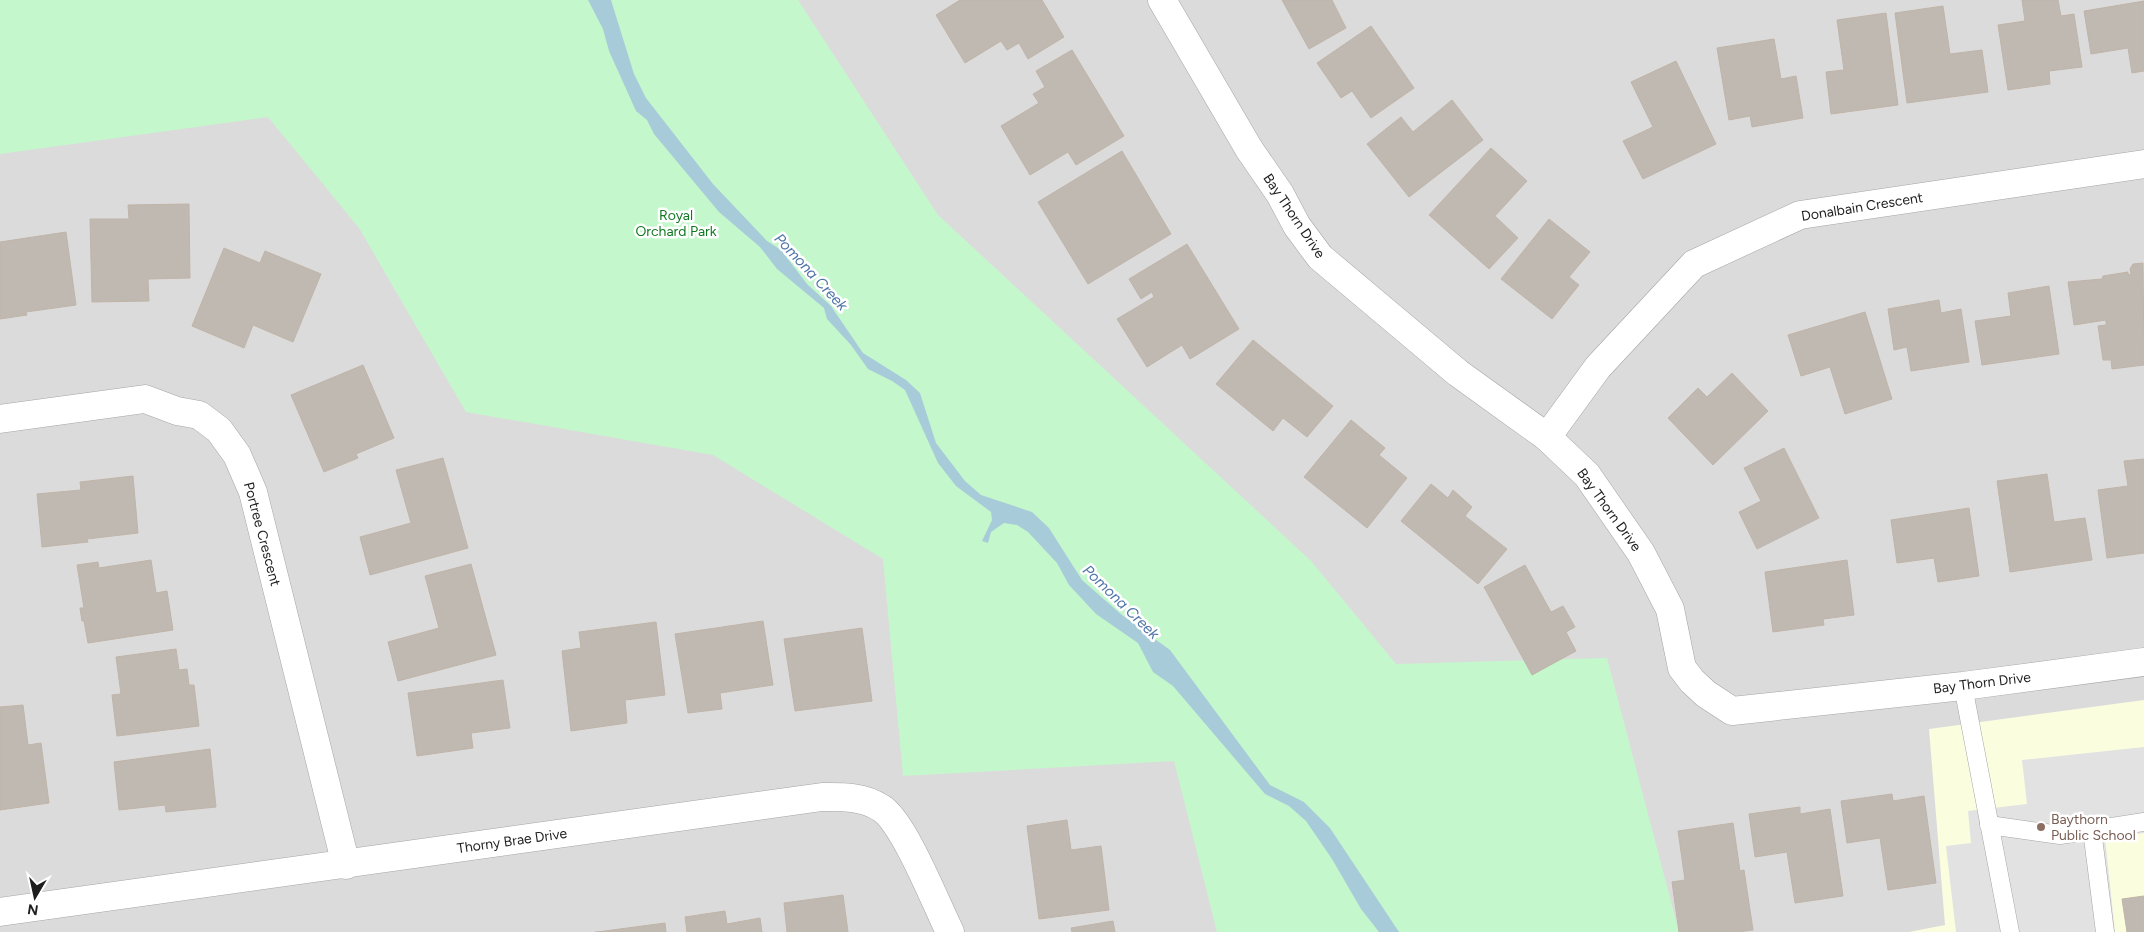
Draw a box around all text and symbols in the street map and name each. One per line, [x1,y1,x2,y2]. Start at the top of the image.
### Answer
street label: Bay Thorn Drive [1259,170,1329,262]
street label: Donalbain Crescent [1800,189,1924,225]
park label: Royal Orchard Park [635,207,717,240]
water label: Pomona Creek [771,230,852,315]
street label: Bay Thorn Drive [1573,465,1645,555]
street label: Portree Crescent [240,480,284,588]
water label: Pomona Creek [1079,561,1163,643]
street label: Bay Thorn Drive [1932,669,2032,697]
place label: Baythorn Public School [2051,811,2136,844]
marker: Baythorn Public School [2035,821,2047,833]
street label: Thorny Brae Drive [456,825,568,857]
north arrow [10,872,60,922]
text: N [26,900,40,919]

